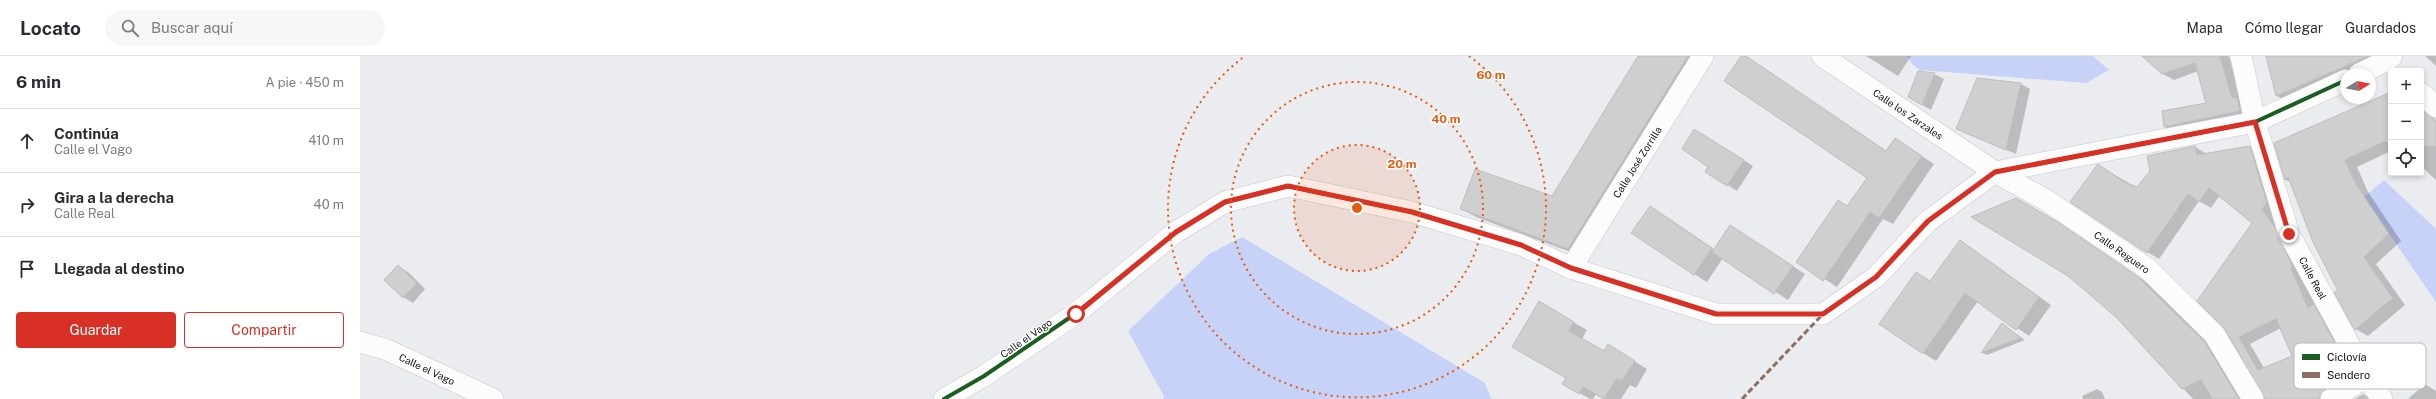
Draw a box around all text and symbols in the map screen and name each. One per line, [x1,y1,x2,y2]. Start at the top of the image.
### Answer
search box [105,10,385,46]
text: Locato [20,17,81,39]
icon: search [119,17,141,39]
text: Buscar aquí [151,19,233,36]
text: Mapa [2187,20,2223,36]
text: Cómo llegar [2245,20,2323,36]
text: Guardados [2345,20,2416,36]
text: 60 m [1476,68,1506,82]
north arrow [2340,68,2376,104]
map controls [2388,68,2424,176]
button: + [2388,68,2424,104]
text: 6 min [16,72,61,92]
text: A pie · 450 m [265,75,344,90]
street label: Calle los Zarzales [1871,86,1945,142]
button: − [2388,104,2424,140]
text: 40 m [1431,112,1461,126]
street label: Calle José Zorrilla [1610,124,1664,200]
text: Continúa [54,125,119,142]
icon: ahead [16,130,38,152]
text: 410 m [308,133,344,148]
button: locate [2388,140,2424,176]
text: Calle el Vago [54,142,132,157]
text: 20 m [1388,157,1417,171]
text: Gira a la derecha [54,189,174,206]
icon: right [16,194,38,216]
text: 40 m [313,197,344,212]
centre of rings [1350,201,1364,215]
text: Calle Real [54,206,115,221]
route end [2280,225,2298,243]
street label: Calle Reguero [2092,228,2152,276]
street label: Calle Real [2297,255,2329,301]
icon: arrive [16,258,38,280]
text: Llegada al destino [54,260,185,277]
route start [1067,305,1085,323]
button: Guardar [16,312,176,348]
button: Compartir [184,312,344,348]
street label: Calle el Vago [998,316,1054,360]
legend [2294,343,2426,389]
street label: Calle el Vago [397,351,457,387]
text: Ciclovía [2327,351,2367,363]
text: Sendero [2327,369,2370,381]

